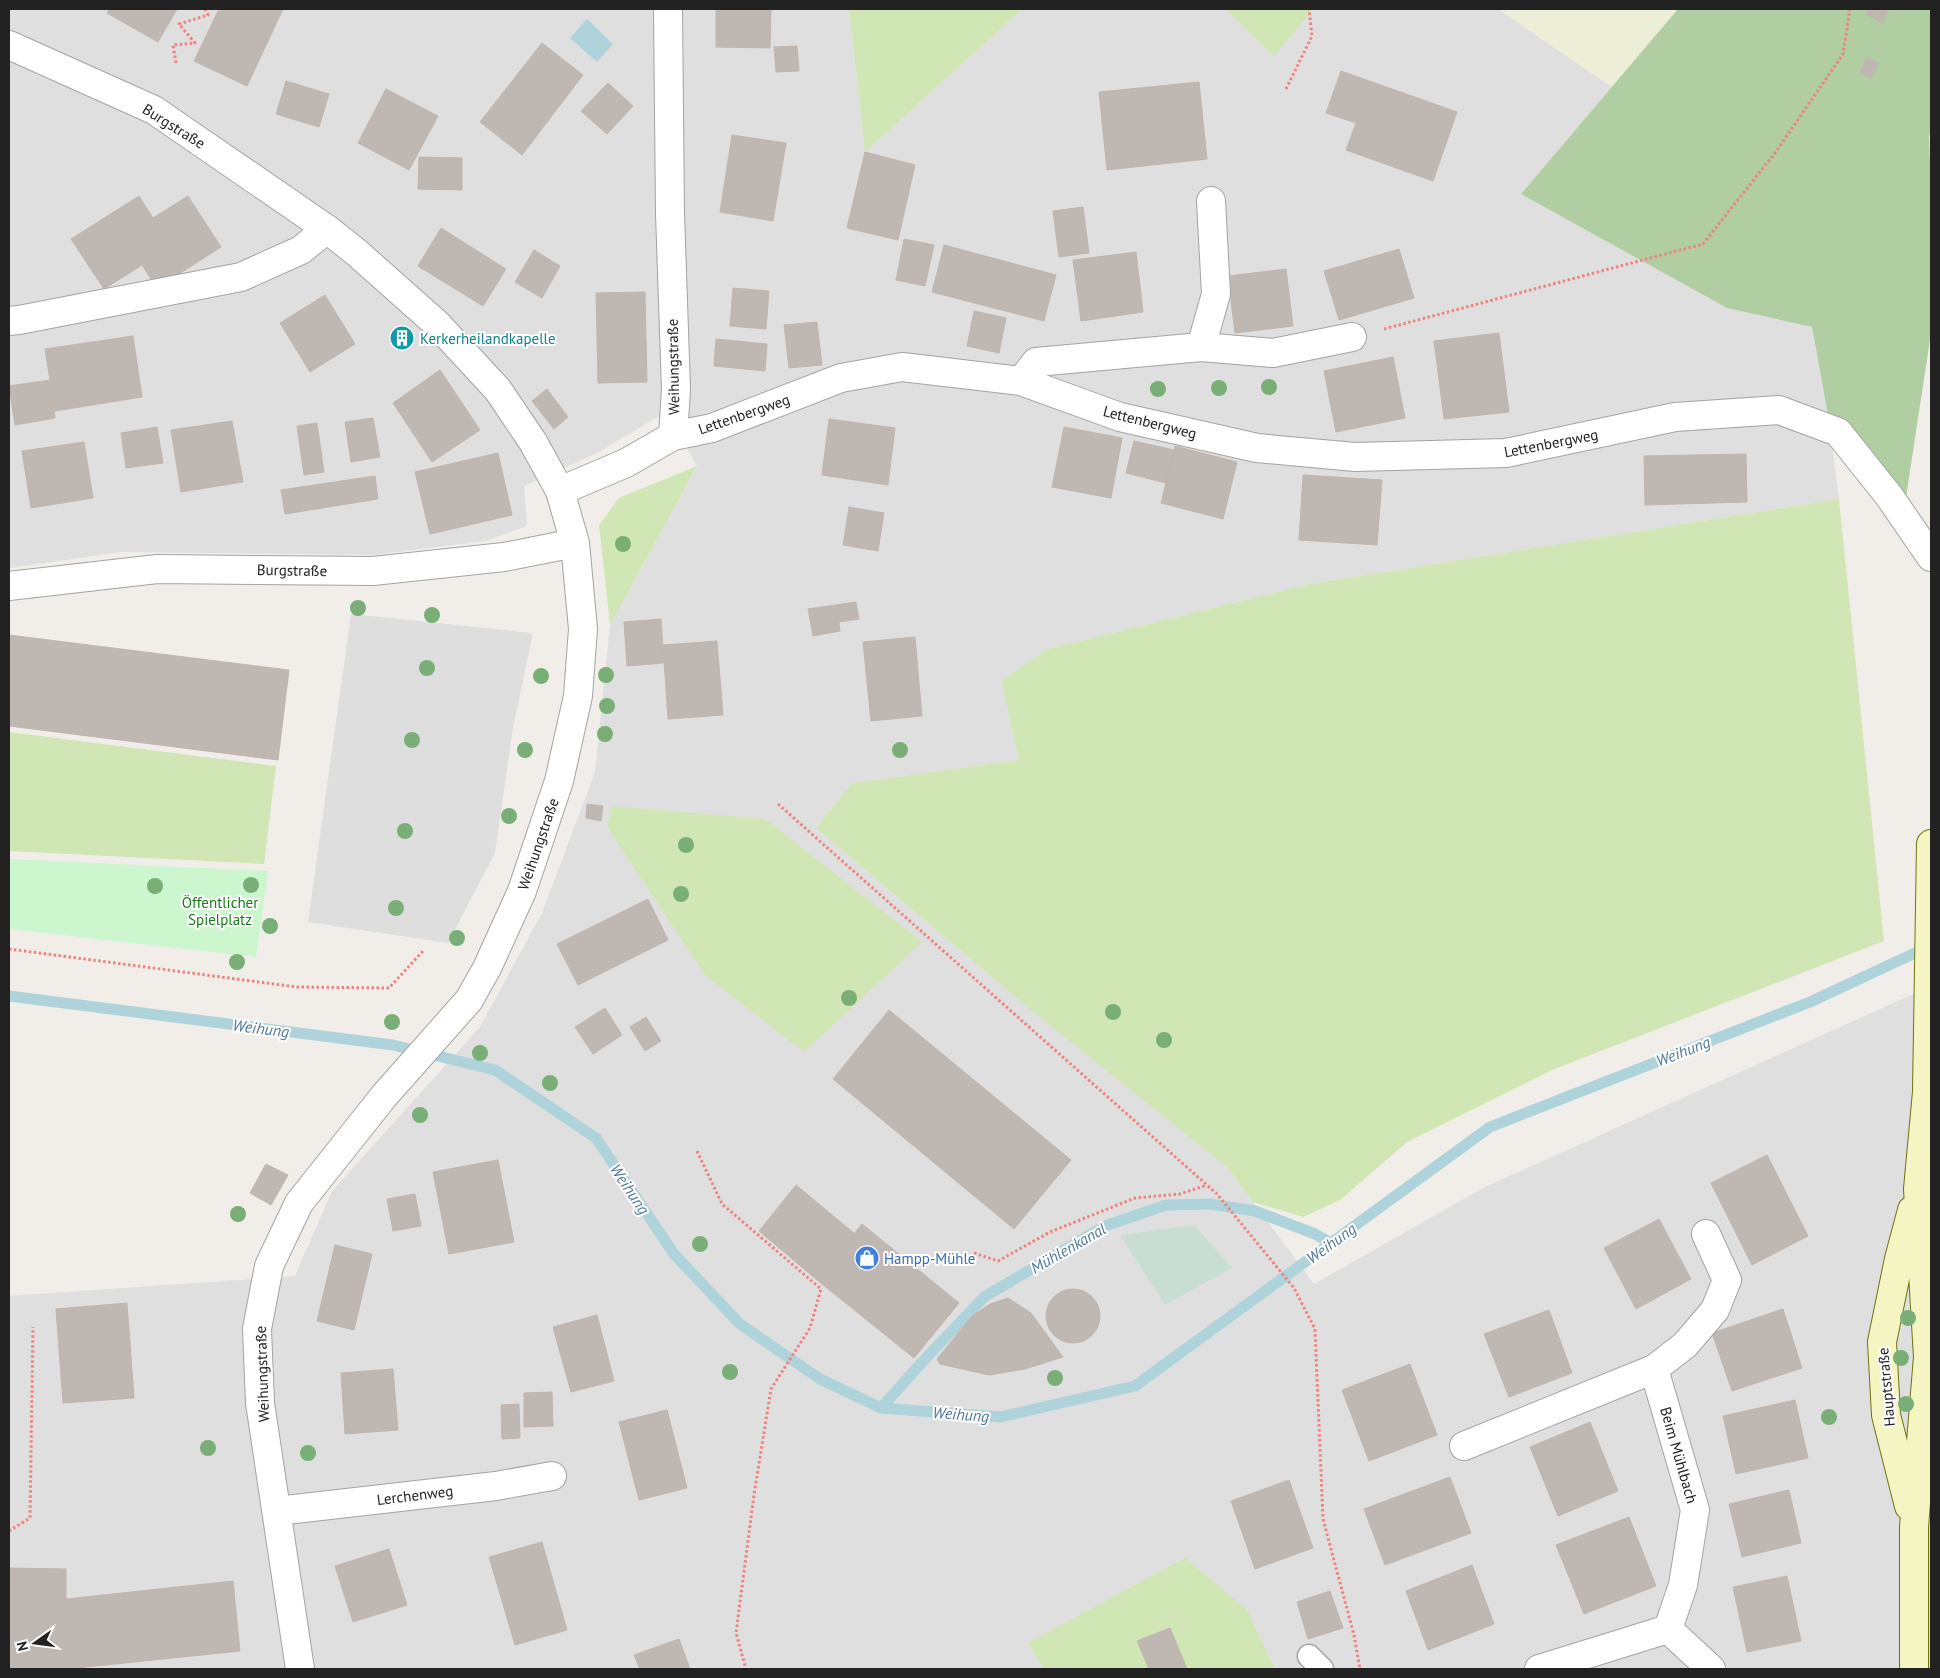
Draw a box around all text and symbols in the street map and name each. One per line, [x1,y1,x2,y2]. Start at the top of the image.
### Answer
street label: Burgstraße [139,99,209,153]
street label: Weihungstraße [663,319,683,415]
building icon: Kerkerheilandkapelle [389,325,415,351]
place label: Kerkerheilandkapelle [420,329,556,348]
street label: Lettenbergweg [696,389,792,439]
street label: Lettenbergweg [1101,401,1199,443]
street label: Lettenbergweg [1502,425,1600,461]
street label: Burgstraße [257,560,327,580]
street label: Weihungstraße [513,795,563,893]
park label: Öffentlicher Spielplatz [182,893,258,929]
water label: Weihung [232,1015,290,1041]
water label: Weihung [1653,1031,1713,1071]
water label: Weihung [606,1160,654,1218]
water label: Mühlenkanal [1027,1218,1110,1278]
water label: Weihung [1302,1218,1360,1268]
shop icon: Hampp-Mühle [854,1245,880,1271]
place label: Hampp-Mühle [884,1249,976,1268]
street label: Weihungstraße [251,1325,273,1423]
street label: Hauptstraße [1873,1347,1899,1427]
water label: Weihung [932,1402,990,1426]
street label: Beim Mühlbach [1656,1404,1702,1506]
street label: Lerchenweg [376,1481,454,1509]
north arrow [10,1618,60,1668]
text: N [13,1640,32,1653]

